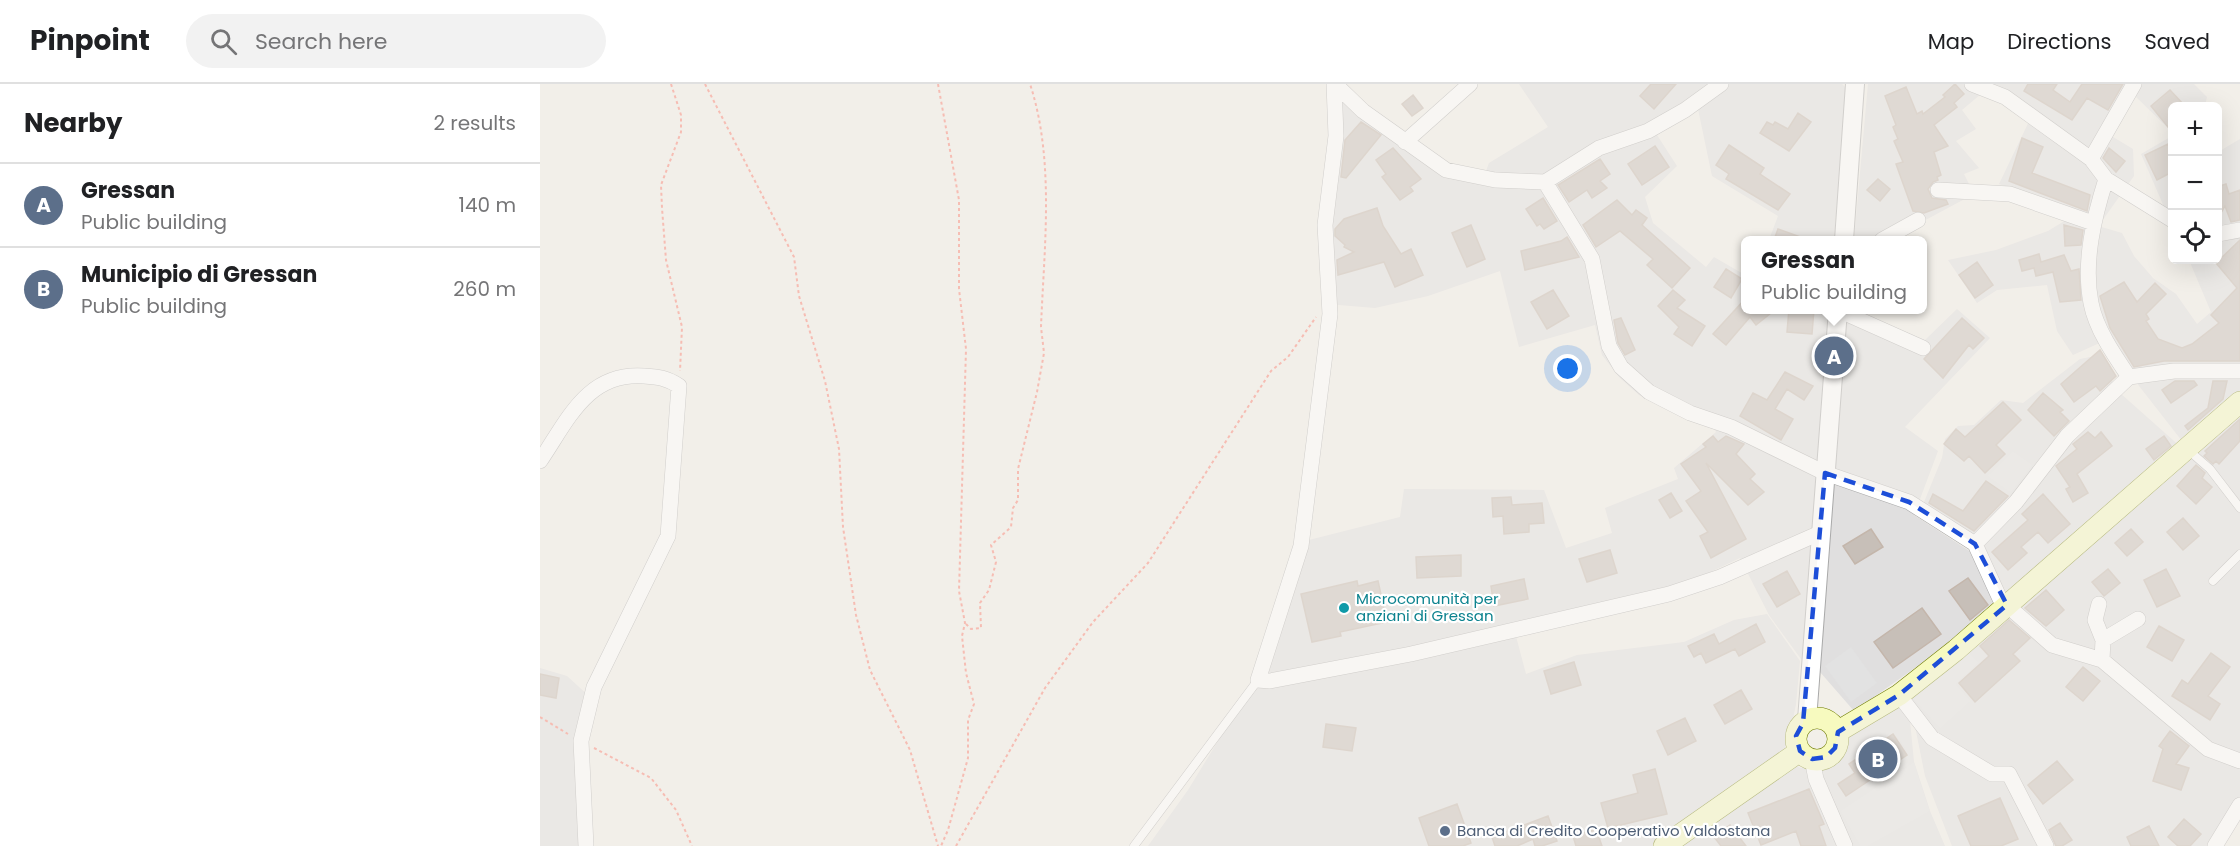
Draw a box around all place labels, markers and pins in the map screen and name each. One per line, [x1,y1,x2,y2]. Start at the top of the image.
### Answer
pin: A [1814,334,1854,378]
place label: Microcomunità per anziani di Gressan [1356,588,1499,626]
marker: Microcomunità per anziani di Gressan [1337,601,1351,615]
pin: B [1858,736,1898,782]
place label: Banca di Credito Cooperativo Valdostana [1457,820,1770,841]
marker: Banca di Credito Cooperativo Valdostana [1438,824,1452,838]

